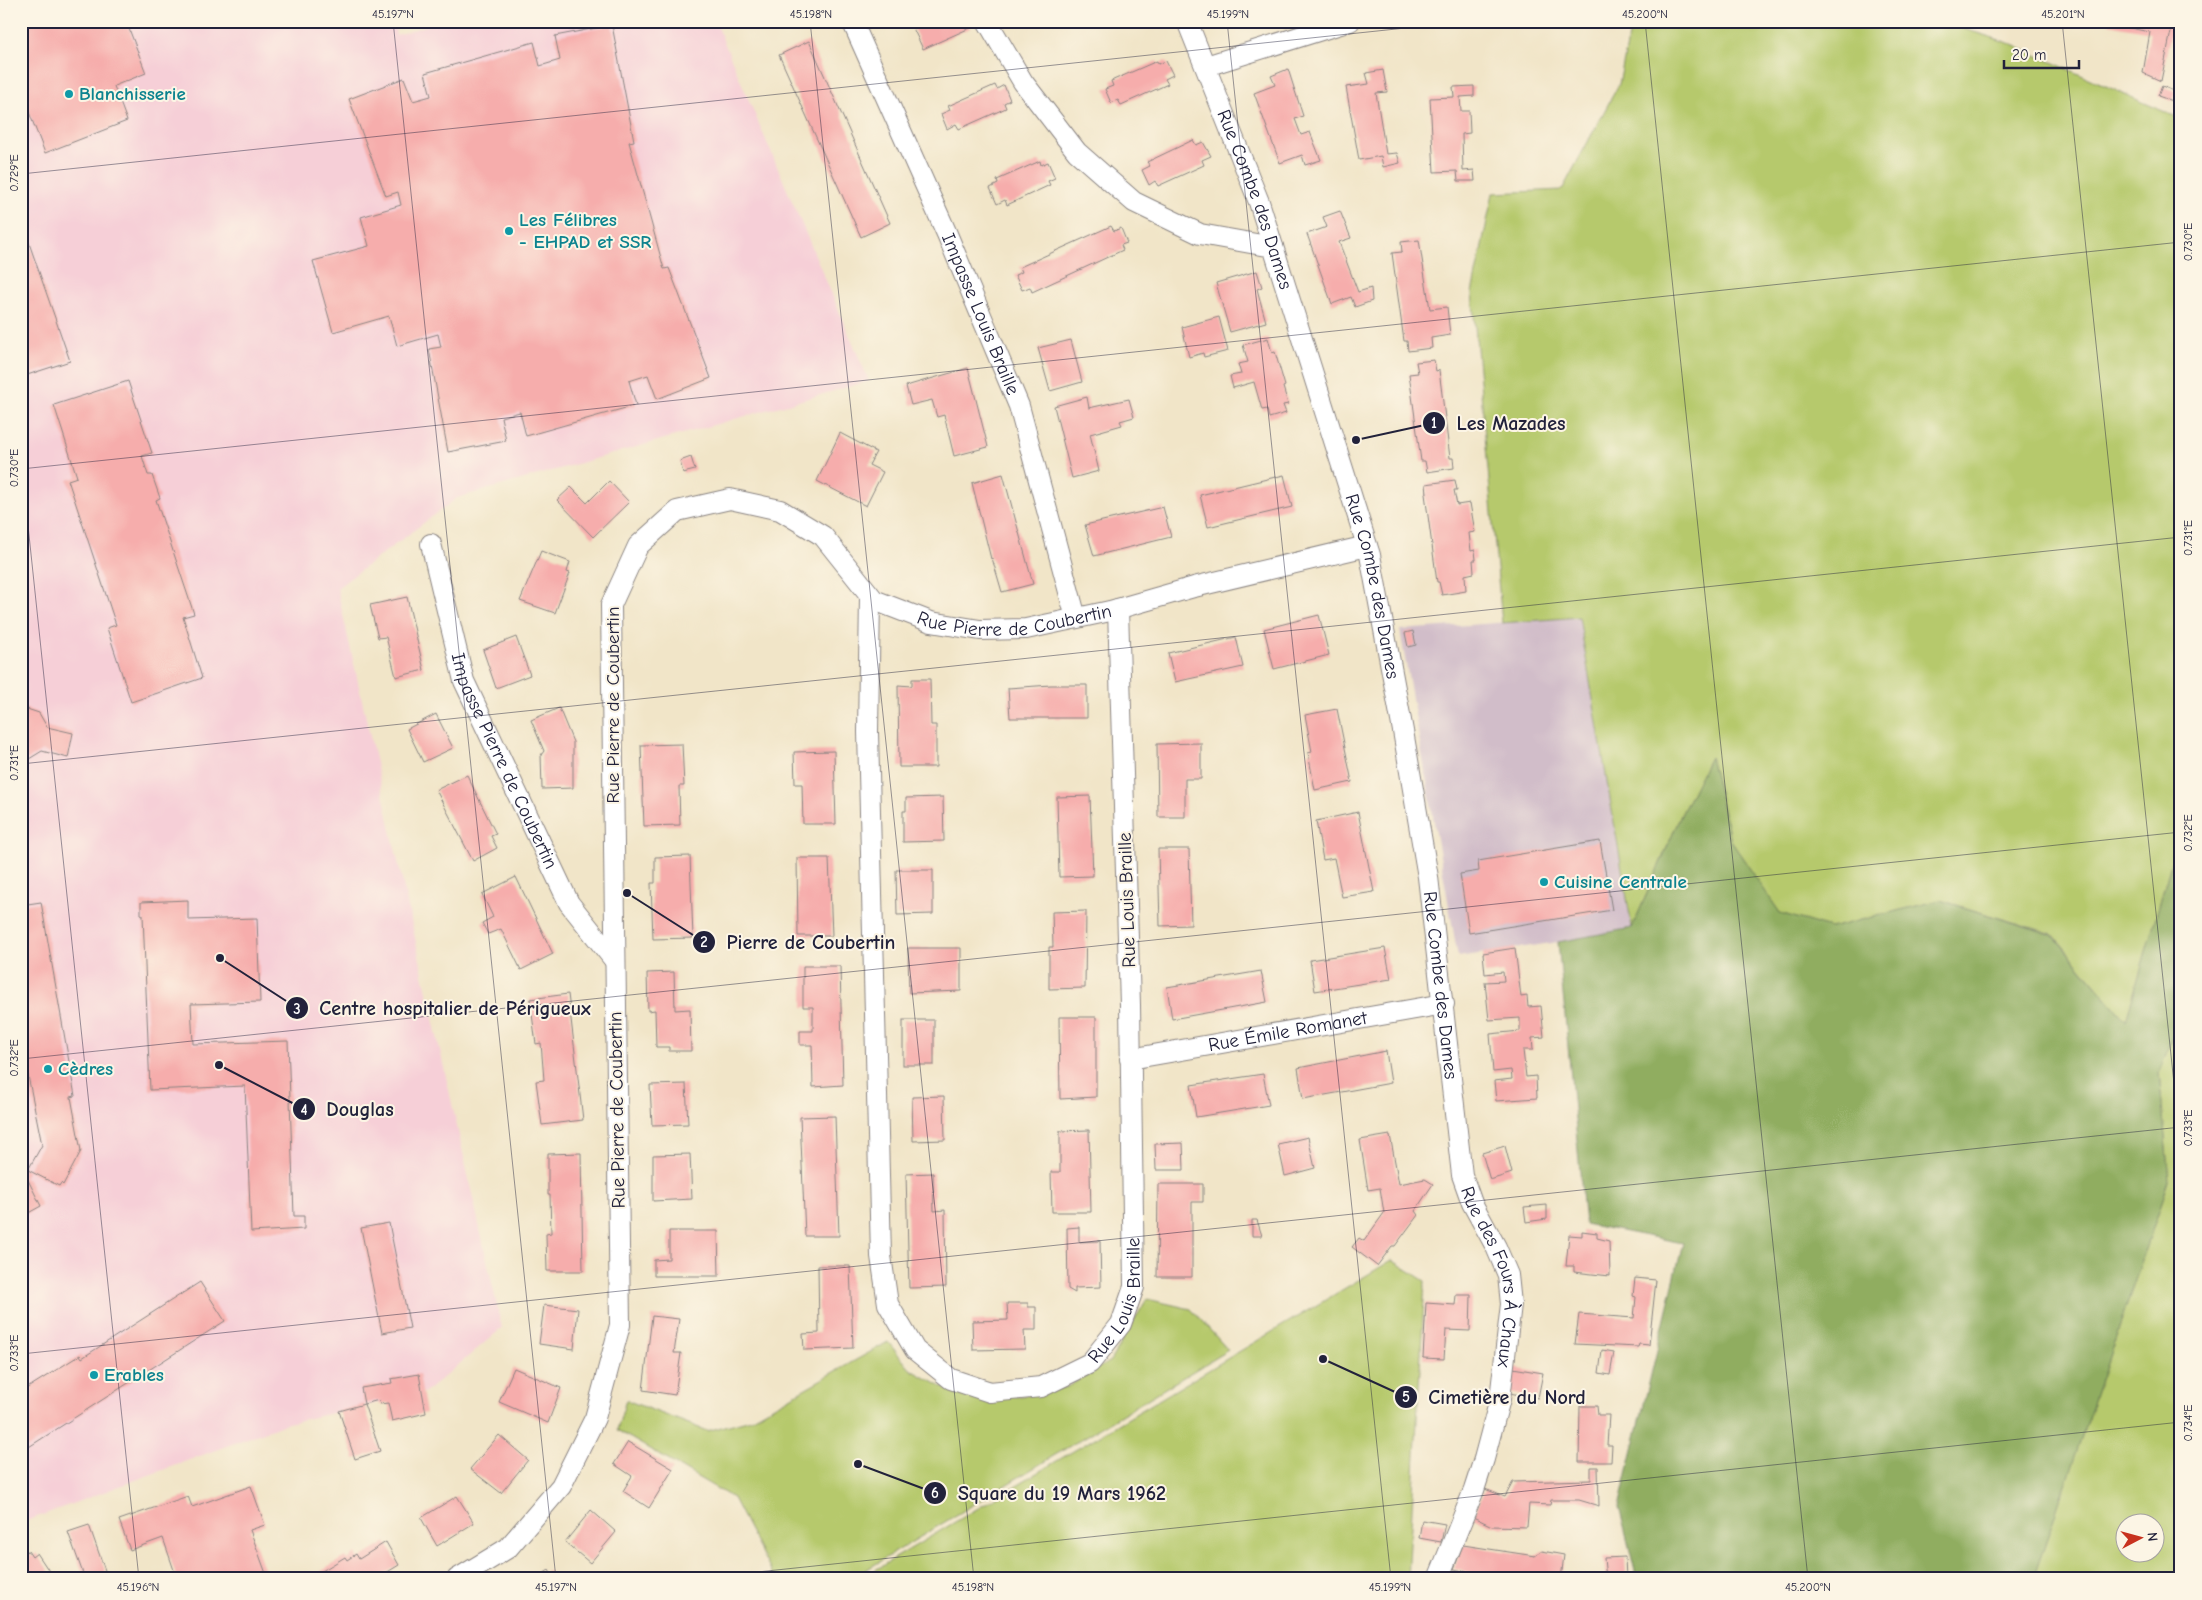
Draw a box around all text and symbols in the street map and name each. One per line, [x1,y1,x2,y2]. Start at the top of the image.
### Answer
text: 45.197°N [372,7,414,21]
text: 45.198°N [790,7,832,21]
text: 45.199°N [1207,7,1249,21]
text: 45.200°N [1622,7,1668,21]
text: 45.201°N [2041,7,2085,21]
scale bar [2004,38,2080,70]
text: 20 m [2012,46,2046,64]
place label: Blanchisserie [79,83,186,105]
marker: Blanchisserie [63,88,75,100]
street label: Rue Combe des Dames [1212,106,1297,292]
text: 0.729°E [7,154,21,192]
place label: Les Félibres - EHPAD et SSR [519,209,651,253]
text: 0.730°E [2181,223,2195,261]
marker: Les Félibres - EHPAD et SSR [503,225,515,237]
street label: Impasse Louis Braille [937,230,1024,398]
callout: Les Mazades [1421,406,1575,441]
text: Les Mazades [1456,412,1566,435]
text: 1 [1431,414,1437,432]
text: 0.730°E [7,449,21,487]
street label: Rue Combe des Dames [1340,491,1404,681]
text: 0.731°E [2181,520,2195,556]
street label: Rue Pierre de Coubertin [914,600,1114,641]
street label: Rue Pierre de Coubertin [602,607,624,803]
street label: Impasse Pierre de Coubertin [447,651,562,872]
text: 0.731°E [7,745,21,781]
text: 0.732°E [2181,814,2195,852]
street label: Rue Louis Braille [1114,832,1140,968]
place label: Cuisine Centrale [1554,871,1687,893]
marker: Cuisine Centrale [1538,876,1550,888]
street label: Rue Combe des Dames [1419,890,1462,1081]
callout: Pierre de Coubertin [692,924,906,959]
text: Pierre de Coubertin [727,931,895,954]
text: 2 [700,933,708,951]
callout: Centre hospitalier de Périgueux [285,991,601,1026]
text: Centre hospitalier de Périgueux [319,997,591,1020]
text: 3 [293,1000,301,1018]
street label: Rue Émile Romanet [1207,1007,1369,1056]
street label: Rue Pierre de Coubertin [604,1011,630,1209]
text: 0.732°E [7,1039,21,1077]
place label: Cèdres [58,1058,113,1080]
marker: Cèdres [42,1063,54,1075]
callout: Douglas [292,1092,404,1127]
text: Douglas [326,1098,394,1121]
text: 4 [300,1101,308,1119]
text: 0.733°E [2181,1109,2195,1147]
street label: Rue des Fours À Chaux [1456,1184,1522,1369]
street label: Rue Louis Braille [1083,1237,1145,1367]
text: 0.733°E [7,1334,21,1372]
place label: Erables [104,1364,164,1386]
marker: Erables [88,1369,100,1381]
callout: Cimetière du Nord [1393,1379,1596,1414]
text: Cimetière du Nord [1428,1386,1586,1409]
text: 5 [1402,1388,1410,1406]
text: 0.734°E [2181,1405,2195,1441]
callout: Square du 19 Mars 1962 [923,1475,1176,1510]
text: Square du 19 Mars 1962 [958,1482,1166,1505]
text: 6 [931,1484,939,1502]
north arrow [2114,1512,2164,1562]
text: N [2144,1531,2161,1542]
text: 45.196°N [117,1580,159,1594]
text: 45.197°N [535,1580,577,1594]
text: 45.198°N [952,1580,994,1594]
text: 45.199°N [1369,1580,1411,1594]
text: 45.200°N [1785,1580,1831,1594]

